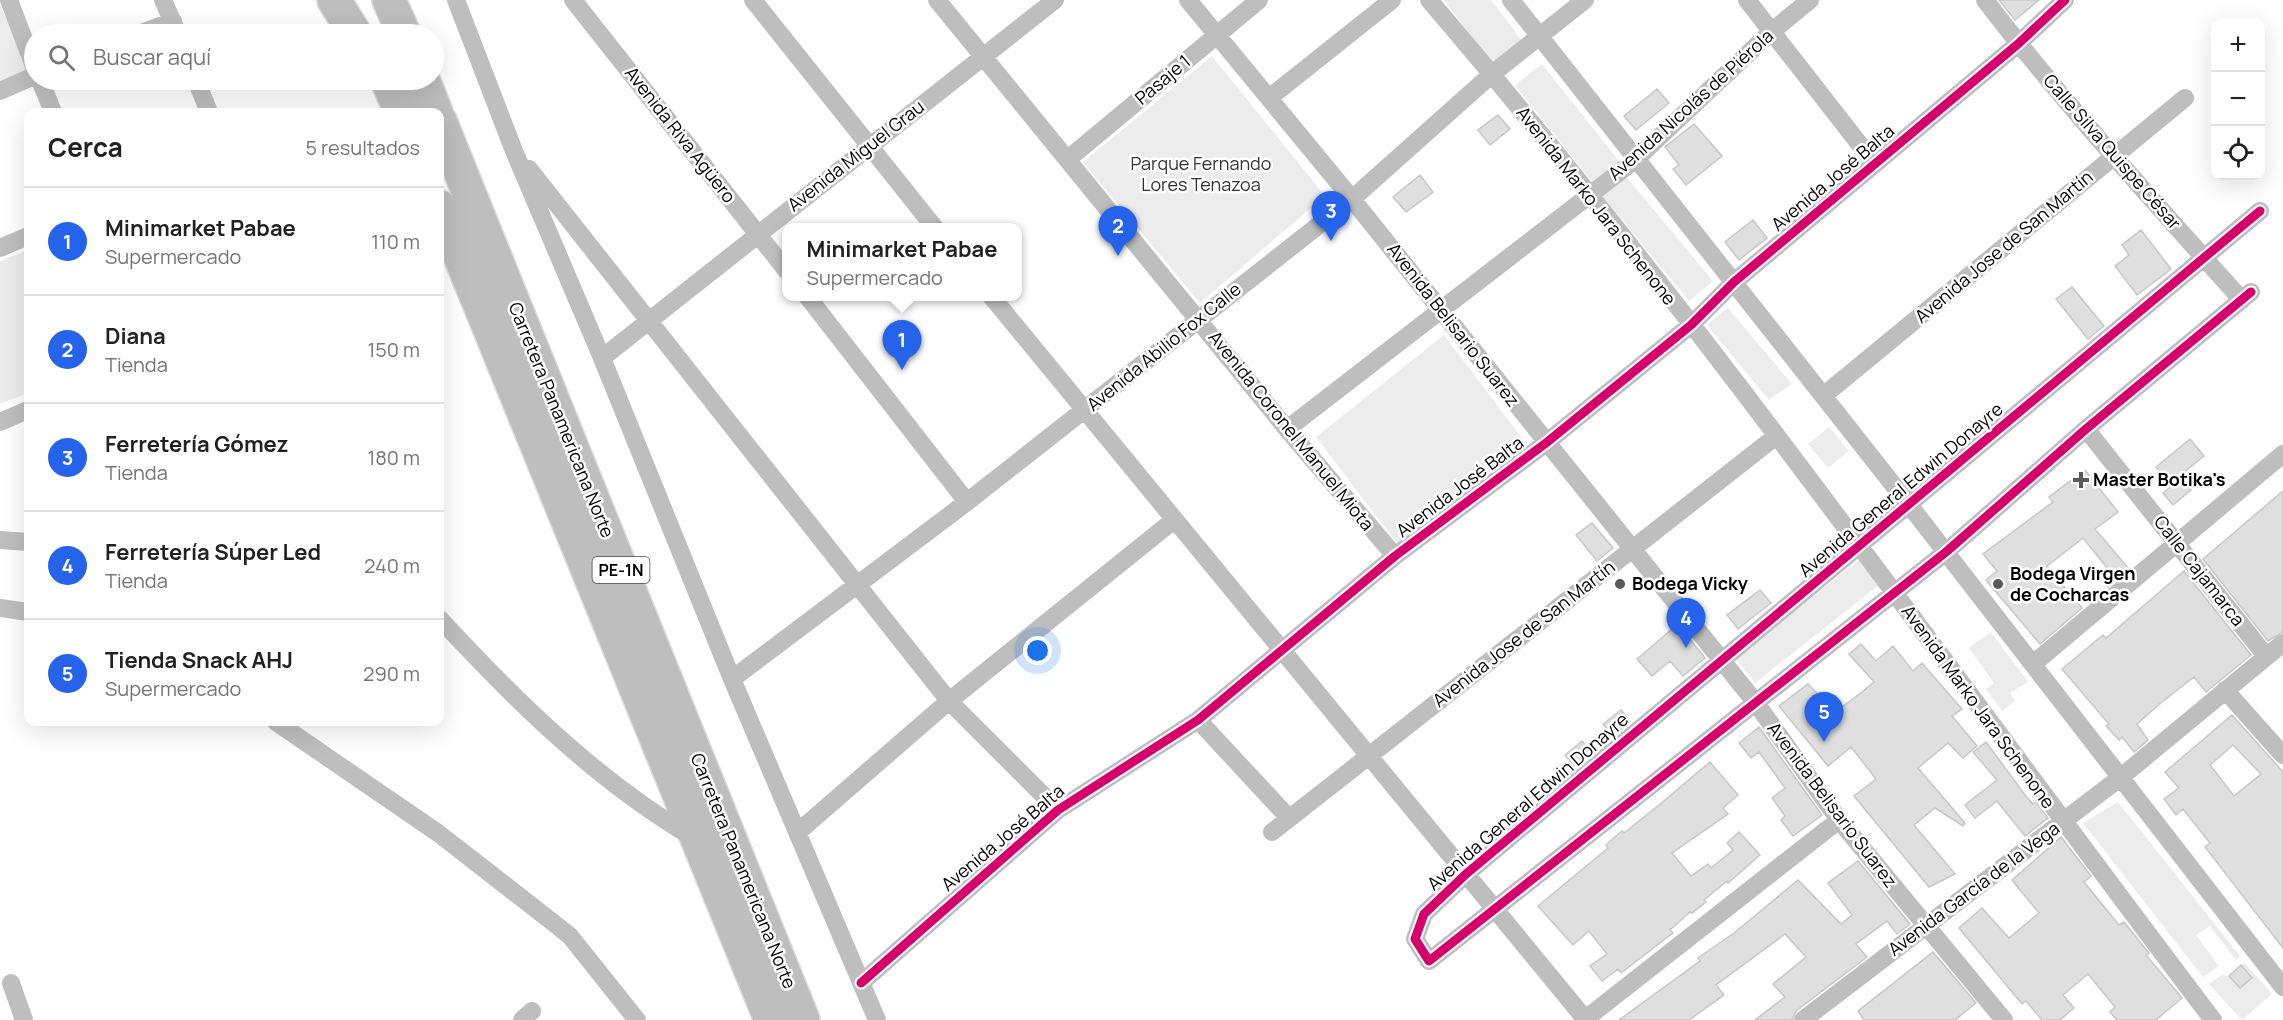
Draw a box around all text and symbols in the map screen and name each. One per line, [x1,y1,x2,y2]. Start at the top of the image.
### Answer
map controls [2211,18,2265,180]
button: + [2211,18,2265,72]
search box [24,24,444,90]
street label: Avenida Nicolás de Piérola [1603,24,1778,185]
icon: search [45,41,78,74]
text: Buscar aquí [93,42,211,72]
street label: Pasaje 1 [1130,49,1195,109]
street label: Avenida Riva Agüero [620,61,742,208]
street label: Calle Silva Quispe César [2039,69,2187,235]
button: − [2211,72,2265,126]
street label: Avenida Miguel Grau [782,94,929,216]
street label: Avenida Marko Jara Schenone [1512,101,1682,310]
street label: Avenida José Balta [1766,119,1899,236]
button: locate [2211,126,2265,180]
text: Cerca [48,129,123,165]
text: 5 resultados [306,134,420,161]
park label: Parque Fernando Lores Tenazoa [1131,151,1271,196]
street label: Avenida Jose de San Martín [1909,165,2097,328]
pin: 3 [1312,192,1350,241]
pin: 2 [1098,206,1138,256]
text: Minimarket Pabae [105,213,296,243]
popup [782,223,1022,301]
text: 1 [63,228,72,255]
text: 110 m [371,228,420,255]
text: Minimarket Pabae [807,234,997,264]
street label: Avenida Belisario Suarez [1382,238,1525,411]
text: Supermercado [105,243,241,270]
text: Supermercado [807,264,943,291]
street label: Avenida Abilio Fox Calle [1081,276,1246,416]
street label: Carretera Panamericana Norte [504,298,620,541]
pin: 1 [882,320,922,370]
text: Diana [105,321,166,351]
street label: Avenida Coronel Manuel Miota [1204,326,1380,535]
text: 2 [62,336,73,363]
text: 150 m [367,336,420,363]
text: Tienda [105,351,168,378]
street label: Avenida General Edwin Donayre [1793,397,2007,582]
text: Ferretería Gómez [105,429,288,459]
street label: Avenida José Balta [1391,430,1528,542]
text: 3 [62,444,73,471]
text: 180 m [367,444,420,471]
text: Tienda [105,459,168,486]
place label: Master Botika's [2093,467,2226,491]
marker: Master Botika's [2074,473,2088,487]
street label: Calle Cajamarca [2149,510,2251,631]
text: Ferretería Súper Led [105,537,321,567]
text: 4 [61,552,74,579]
text: 240 m [364,552,420,579]
street label: Avenida Jose de San Martín [1427,554,1620,712]
road number: PE-1N [592,557,650,583]
place label: Bodega Virgen de Cocharcas [2010,561,2135,606]
text: Tienda [105,567,168,594]
place label: Bodega Vicky [1632,571,1748,595]
marker: Bodega Vicky [1613,577,1627,591]
marker: Bodega Virgen de Cocharcas [1991,577,2005,591]
pin: 4 [1666,598,1706,648]
street label: Avenida Marko Jara Schenone [1897,600,2061,813]
your location [1023,636,1052,665]
text: Tienda Snack AHJ [105,645,293,675]
text: 5 [62,660,73,687]
text: 290 m [363,660,420,687]
text: Supermercado [105,675,241,702]
pin: 5 [1804,692,1844,742]
street label: Avenida General Edwin Donayre [1422,707,1633,895]
street label: Avenida Belisario Suarez [1763,717,1903,892]
street label: Carretera Panamericana Norte [686,749,802,992]
street label: Avenida José Balta [936,779,1069,896]
street label: Avenida García de la Vega [1883,816,2064,961]

